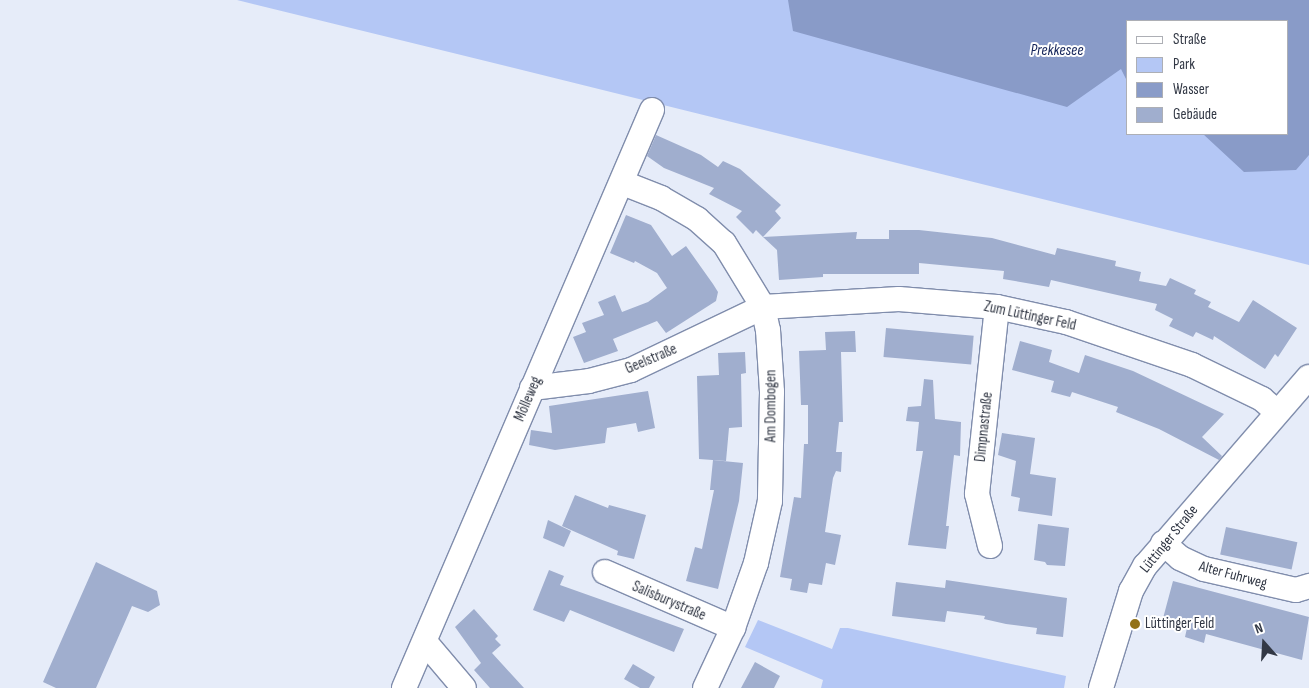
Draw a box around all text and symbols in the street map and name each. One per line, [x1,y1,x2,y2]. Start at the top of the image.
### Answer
legend [1126,20,1289,135]
text: Straße [1173,30,1206,49]
water label: Prekkesee [1030,41,1084,61]
text: Park [1173,55,1195,74]
text: Wasser [1173,80,1209,99]
text: Gebäude [1173,105,1217,124]
street label: Zum Lüttinger Feld [982,297,1078,335]
street label: Geelstraße [622,340,680,378]
street label: Am Dombogen [762,370,780,442]
street label: Mölleweg [511,374,545,424]
street label: Dimpnastraße [971,391,997,463]
street label: Lüttinger Straße [1136,501,1202,577]
street label: Alter Fuhrweg [1197,557,1269,593]
street label: Salisburystraße [629,577,709,625]
place label: Lüttinger Feld [1145,615,1214,633]
marker: Lüttinger Feld [1129,618,1141,630]
north arrow [1239,618,1289,668]
text: N [1253,619,1265,638]

